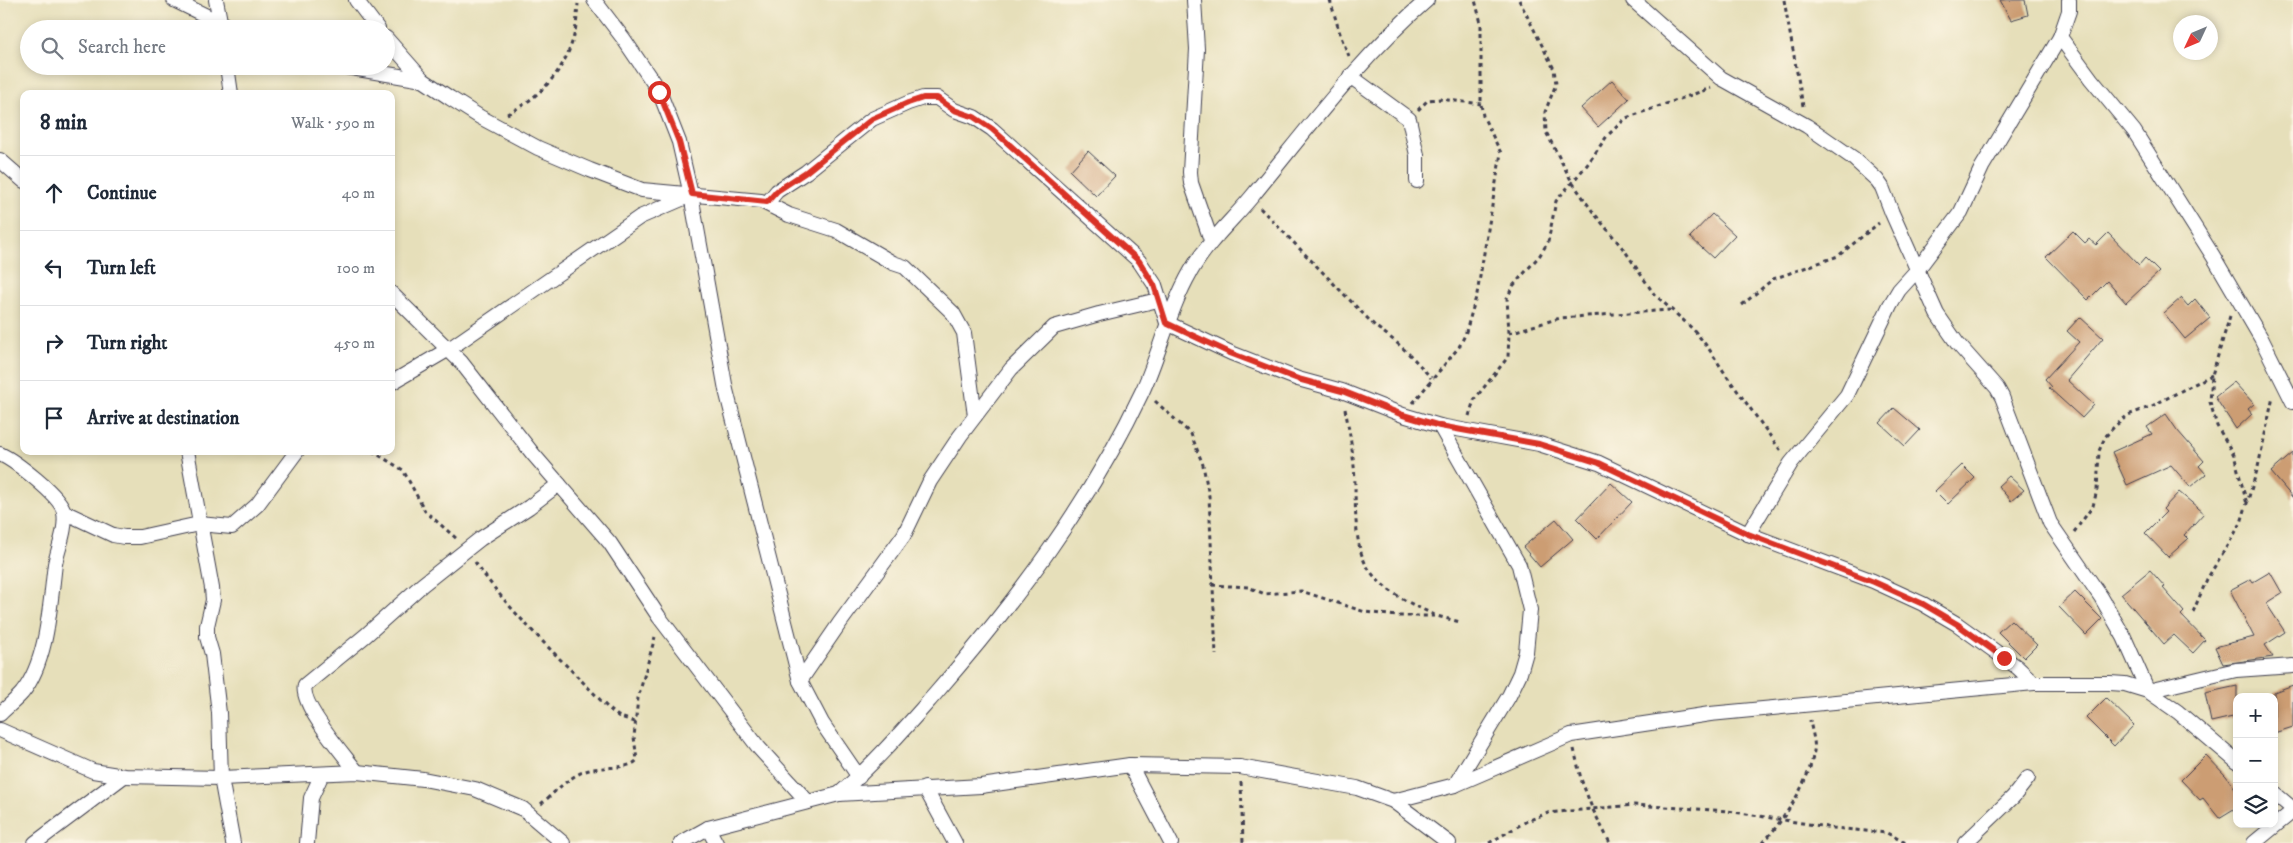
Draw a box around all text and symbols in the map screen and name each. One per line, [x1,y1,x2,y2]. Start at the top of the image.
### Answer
north arrow [2173,15,2218,60]
search box [20,20,395,75]
icon: search [38,34,66,62]
text: Search here [78,36,166,59]
route start [648,81,671,104]
text: 8 min [40,110,87,136]
text: Walk · 590 m [291,113,375,133]
icon: ahead [40,179,68,207]
text: Continue [87,182,157,205]
text: 40 m [342,183,375,203]
icon: left [40,254,68,282]
text: Turn left [87,257,156,280]
text: 100 m [337,258,375,278]
icon: right [40,329,68,357]
text: Turn right [87,332,167,355]
text: 450 m [334,333,375,353]
icon: arrive [40,404,68,432]
text: Arrive at destination [87,407,239,430]
route end [1993,647,2016,670]
map controls [2233,693,2278,828]
button: + [2233,693,2278,738]
button: − [2233,738,2278,783]
button: layers [2233,783,2278,828]

